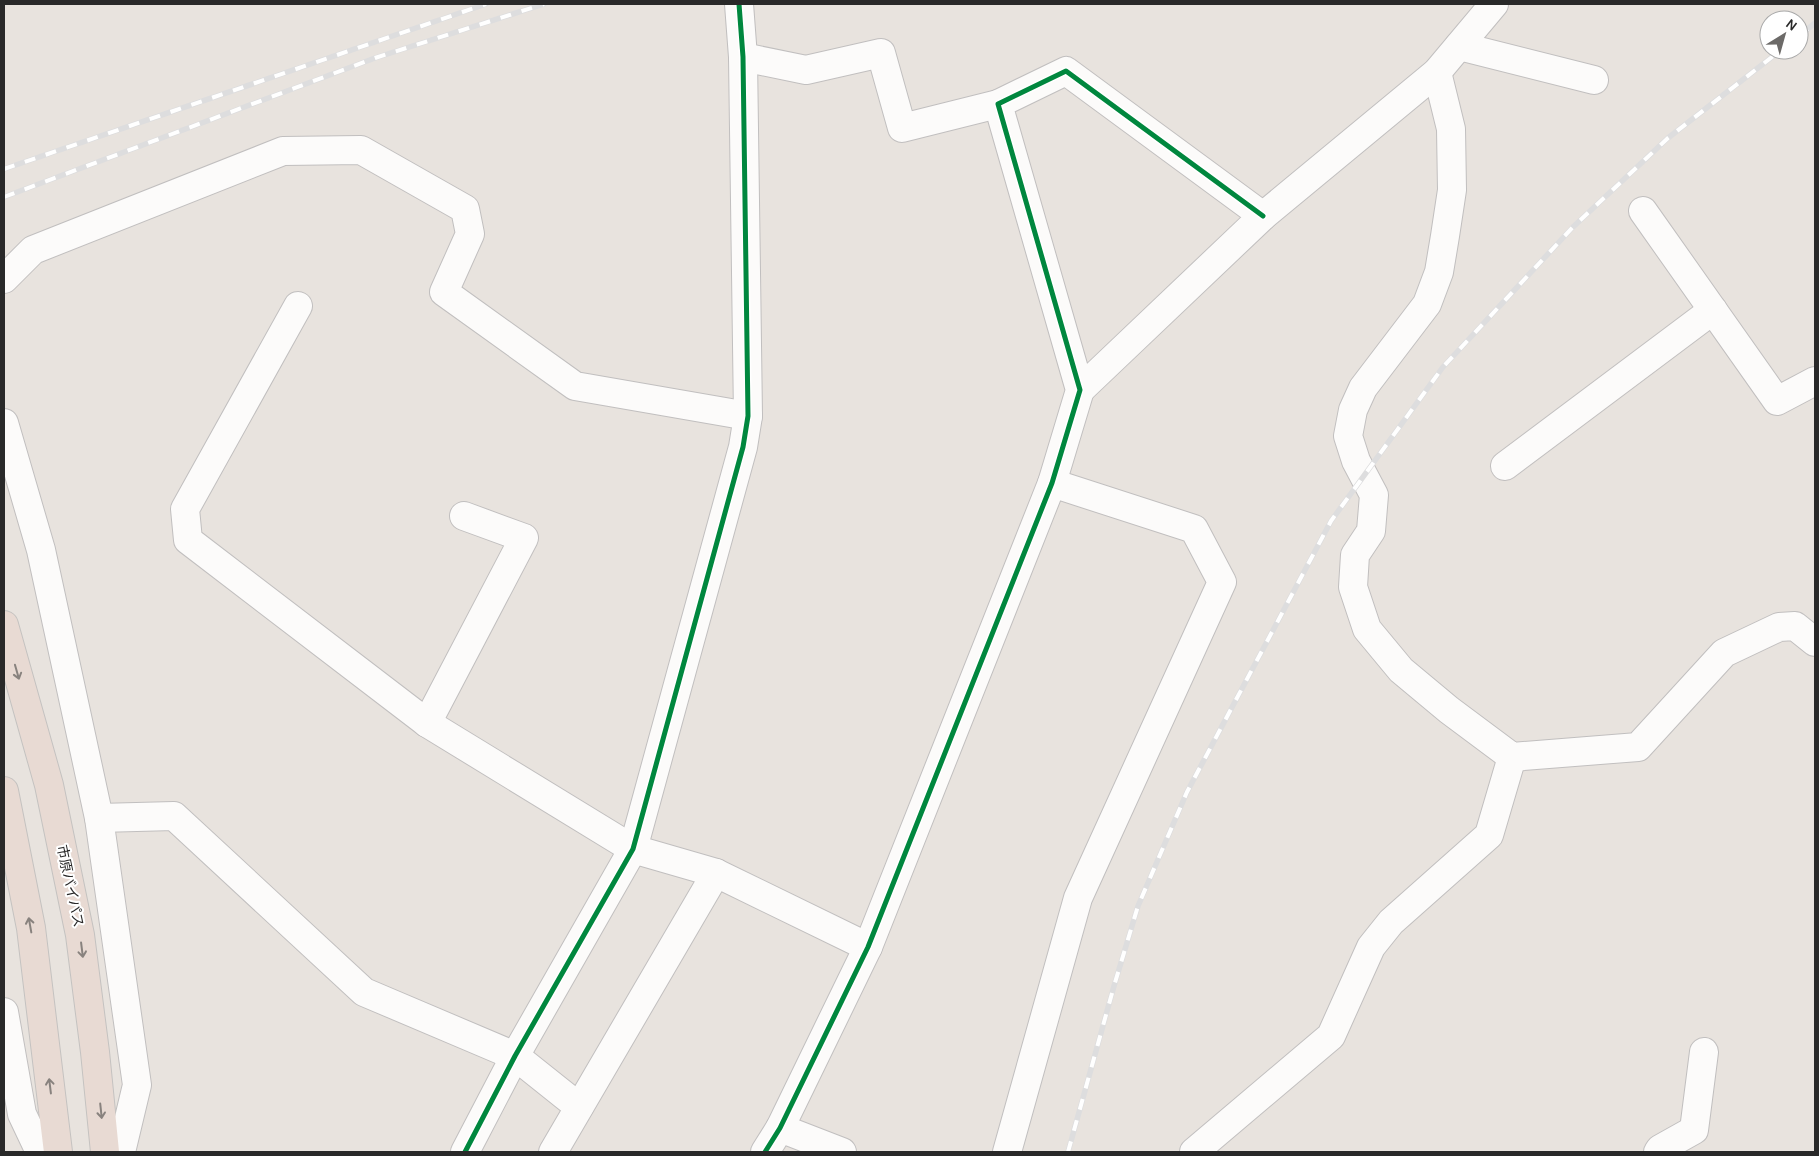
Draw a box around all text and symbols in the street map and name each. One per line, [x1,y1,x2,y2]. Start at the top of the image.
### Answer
north arrow [1759,10,1809,60]
text: N [1782,15,1801,35]
one-way arrow [13,664,22,680]
street label: 市原バイパス [53,843,87,929]
one-way arrow [25,918,35,934]
one-way arrow [77,941,87,957]
one-way arrow [45,1079,55,1095]
one-way arrow [96,1103,106,1119]

